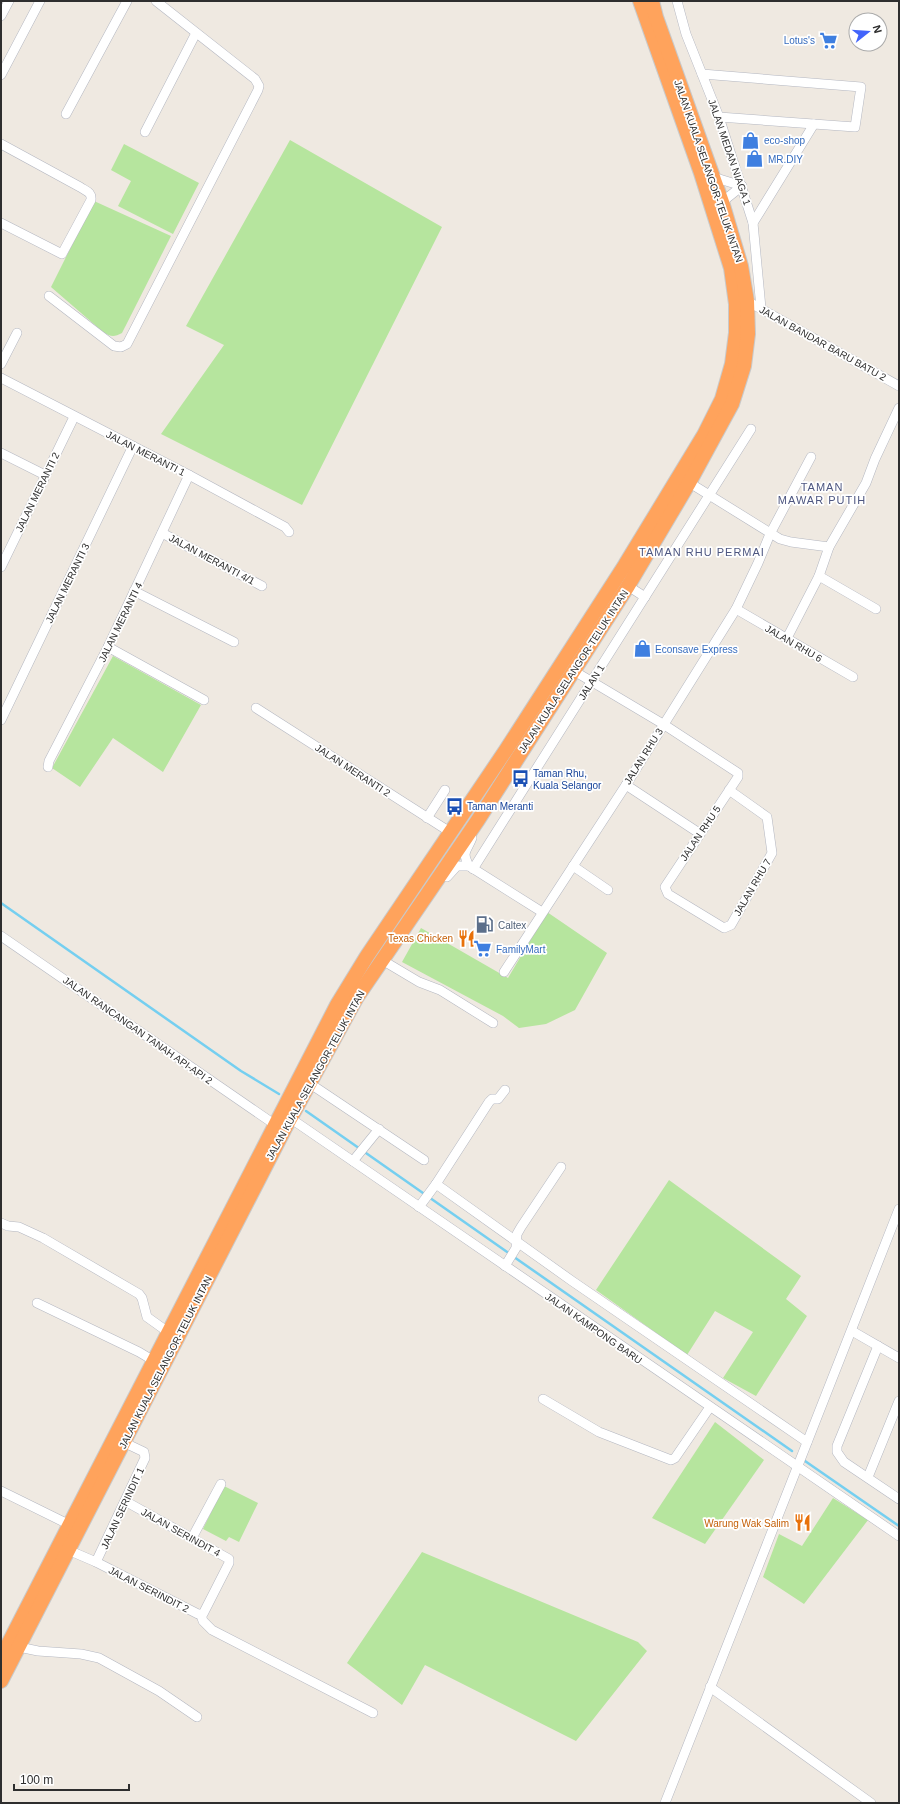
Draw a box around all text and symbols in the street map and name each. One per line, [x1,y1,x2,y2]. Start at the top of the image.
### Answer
north arrow [848,12,888,52]
text: N [871,24,884,35]
supermarket icon: Lotus's [818,30,838,50]
place label: Lotus's [784,35,815,46]
street label: JALAN KUALA SELANGOR-TELUK INTAN [672,79,745,264]
street label: JALAN MEDAN NIAGA 1 [706,98,753,207]
shop icon: eco-shop [741,130,761,150]
place label: eco-shop [764,135,806,146]
shop icon: MR.DIY [745,149,765,169]
place label: MR.DIY [768,154,803,165]
street label: JALAN BANDAR BARU BATU 2 [757,304,888,383]
street label: JALAN MERANTI 1 [104,429,188,478]
street label: JALAN MERANTI 2 [13,450,62,534]
district label: TAMAN MAWAR PUTIH [778,481,866,506]
street label: JALAN MERANTI 4/1 [167,532,257,587]
street label: JALAN MERANTI 3 [43,541,92,625]
district label: TAMAN RHU PERMAI [639,546,765,558]
street label: JALAN MERANTI 4 [96,580,145,664]
street label: JALAN KUALA SELANGOR-TELUK INTAN [516,588,630,755]
street label: JALAN RHU 6 [763,623,825,664]
shop icon: Econsave Express [632,639,652,659]
place label: Econsave Express [655,644,738,655]
street label: JALAN 1 [576,662,607,702]
street label: JALAN RHU 3 [622,726,665,786]
street label: JALAN MERANTI 2 [313,742,393,799]
place label: Taman Rhu, Kuala Selangor [533,768,602,791]
bus stop icon: Taman Rhu, Kuala Selangor [510,769,530,789]
bus stop icon: Taman Meranti [444,796,464,816]
place label: Taman Meranti [467,801,533,812]
street label: JALAN RHU 5 [678,803,723,863]
street label: JALAN RHU 7 [732,856,773,918]
fuel station icon: Caltex [475,915,495,935]
place label: Caltex [498,920,526,931]
restaurant icon: Texas Chicken [456,928,476,948]
place label: Texas Chicken [388,933,453,944]
supermarket icon: FamilyMart [473,939,493,959]
place label: FamilyMart [496,944,546,955]
street label: JALAN RANCANGAN TANAH API-API 2 [61,974,215,1087]
street label: JALAN KUALA SELANGOR-TELUK INTAN [264,989,367,1162]
street label: JALAN KUALA SELANGOR-TELUK INTAN [117,1274,214,1450]
street label: JALAN KAMPONG BARU [543,1291,644,1366]
street label: JALAN SERINDIT 1 [99,1465,146,1551]
street label: JALAN SERINDIT 4 [139,1506,223,1559]
restaurant icon: Warung Wak Salim [792,1513,812,1533]
place label: Warung Wak Salim [704,1518,789,1529]
street label: JALAN SERINDIT 2 [107,1564,191,1615]
scale bar [14,1766,129,1792]
text: 100 m [20,1773,53,1787]

